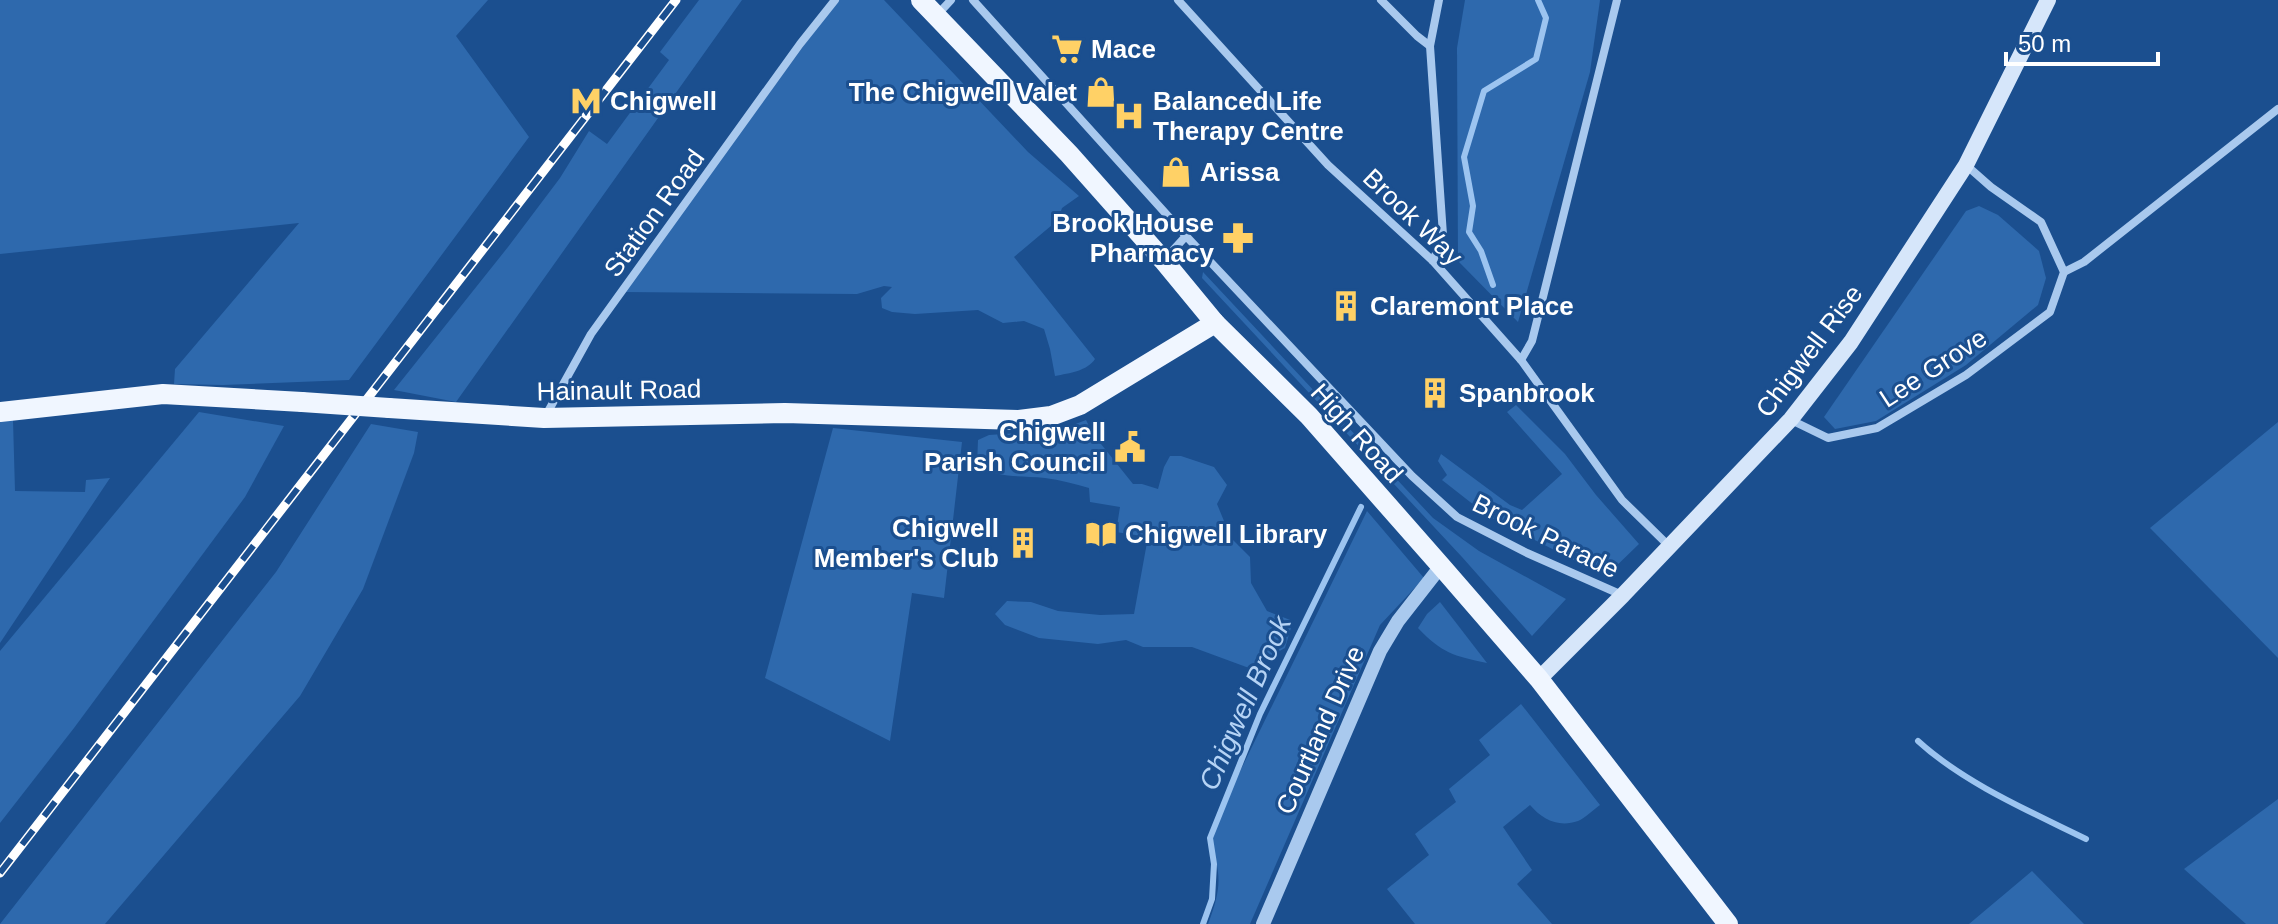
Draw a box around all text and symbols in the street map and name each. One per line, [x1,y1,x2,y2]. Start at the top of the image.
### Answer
scale bar [2006,16,2158,66]
text: 50 m [2018,30,2071,57]
supermarket icon: Mace [1050,32,1084,66]
place label: Mace [1091,34,1156,64]
shop icon: The Chigwell Valet [1084,75,1118,109]
place label: The Chigwell Valet [849,77,1077,107]
metro station icon: Chigwell [569,84,603,118]
place label: Chigwell [610,86,717,116]
place label: Balanced Life Therapy Centre [1153,86,1344,146]
hospital icon: Balanced Life Therapy Centre [1112,99,1146,133]
street label: Station Road [598,143,710,283]
shop icon: Arissa [1159,155,1193,189]
place label: Arissa [1200,157,1280,187]
street label: Brook Way [1357,162,1469,272]
place label: Brook House Pharmacy [1052,208,1215,268]
pharmacy icon: Brook House Pharmacy [1221,221,1255,255]
street label: Chigwell Rise [1750,279,1868,423]
building icon: Claremont Place [1329,289,1363,323]
place label: Claremont Place [1370,291,1574,321]
street label: Lee Grove [1874,322,1992,414]
street label: Hainault Road [536,374,702,406]
building icon: Spanbrook [1418,376,1452,410]
street label: High Road [1305,377,1409,489]
place label: Spanbrook [1459,378,1595,408]
place label: Chigwell Parish Council [924,417,1106,477]
public building icon: Chigwell Parish Council [1113,430,1147,464]
street label: Brook Parade [1468,488,1624,584]
place label: Chigwell Member's Club [814,513,999,573]
library icon: Chigwell Library [1084,517,1118,551]
place label: Chigwell Library [1125,519,1328,549]
building icon: Chigwell Member's Club [1006,526,1040,560]
water label: Chigwell Brook [1193,610,1298,795]
street label: Courtland Drive [1270,641,1370,819]

